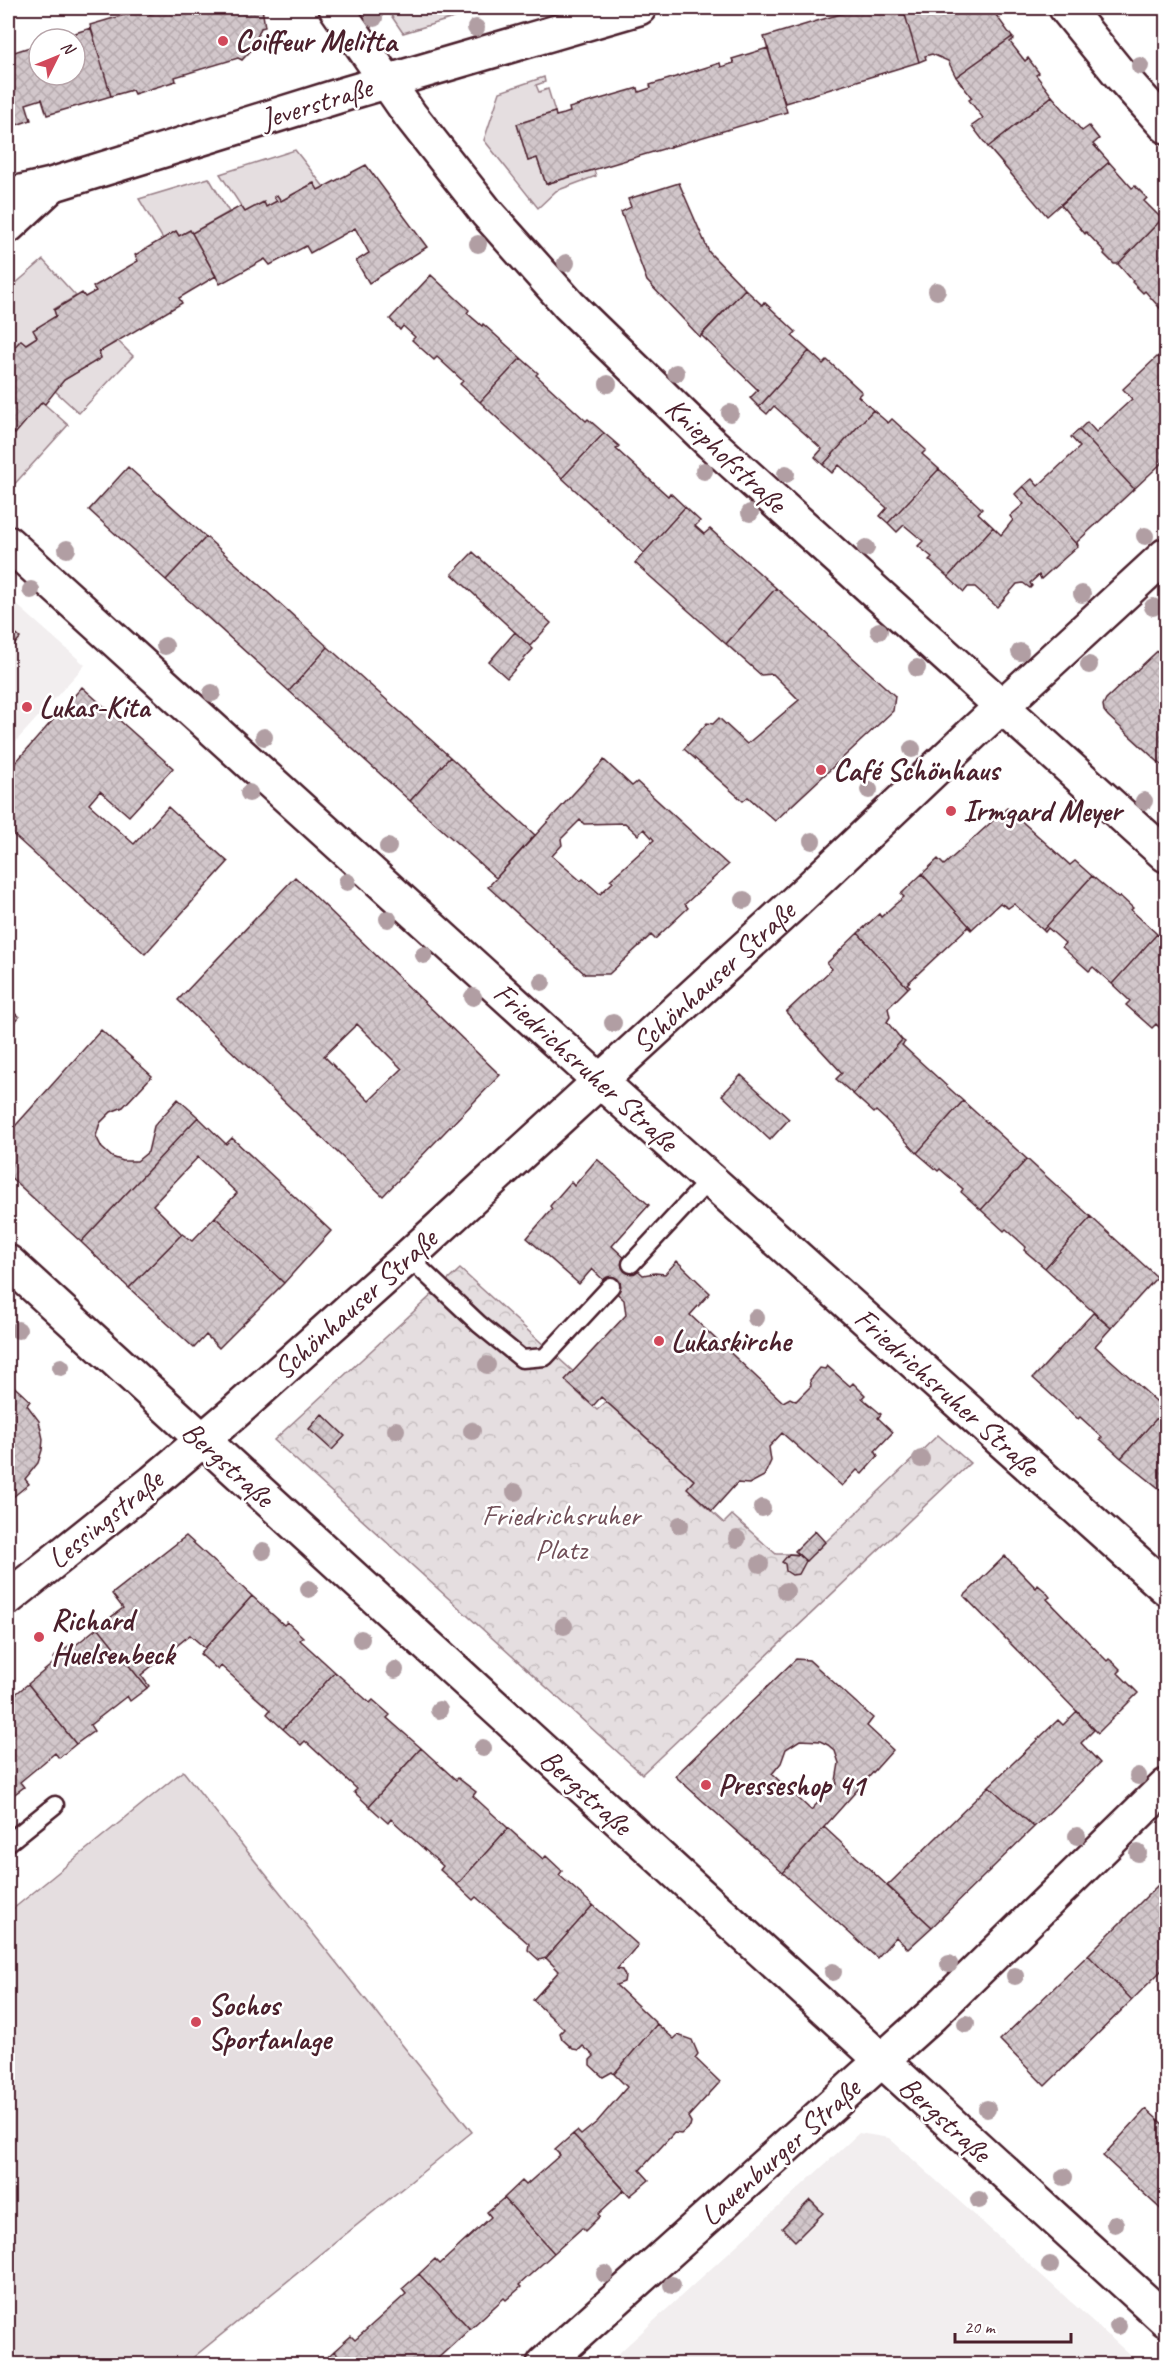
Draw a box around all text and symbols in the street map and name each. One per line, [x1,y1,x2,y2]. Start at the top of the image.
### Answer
place label: Coiffeur Melitta [235,22,399,60]
north arrow [27,27,87,87]
marker: Coiffeur Melitta [216,34,230,48]
text: N [57,37,80,60]
street label: Jeverstraße [254,67,378,138]
street label: Kniephofstraße [657,389,796,522]
place label: Lukas-Kita [39,688,152,726]
marker: Lukas-Kita [20,700,34,714]
place label: Café Schönhaus [833,751,1002,789]
marker: Café Schönhaus [814,763,828,777]
place label: Irmgard Meyer [963,792,1125,830]
marker: Irmgard Meyer [944,804,958,818]
street label: Schönhauser Straße [624,891,805,1062]
street label: Friedrichsruher Straße [486,974,688,1161]
street label: Schönhauser Straße [265,1219,447,1388]
street label: Friedrichsruher Straße [847,1299,1049,1486]
place label: Lukaskirche [671,1322,794,1360]
marker: Lukaskirche [652,1334,666,1348]
street label: Bergstraße [174,1413,284,1517]
street label: Lessingstraße [40,1459,172,1577]
park label: Friedrichsruher Platz [482,1496,642,1568]
place label: Richard Huelsenbeck [51,1601,177,1673]
marker: Richard Huelsenbeck [32,1630,46,1644]
street label: Bergstraße [532,1741,642,1845]
place label: Presseshop 41 [718,1766,868,1804]
marker: Presseshop 41 [699,1778,713,1792]
place label: Sochos Sportanlage [208,1986,334,2058]
marker: Sochos Sportanlage [189,2015,203,2029]
street label: Lauenburger Straße [692,2068,870,2234]
street label: Bergstraße [891,2068,1001,2172]
scale bar [955,2306,1070,2344]
text: 20 m [964,2316,997,2338]

